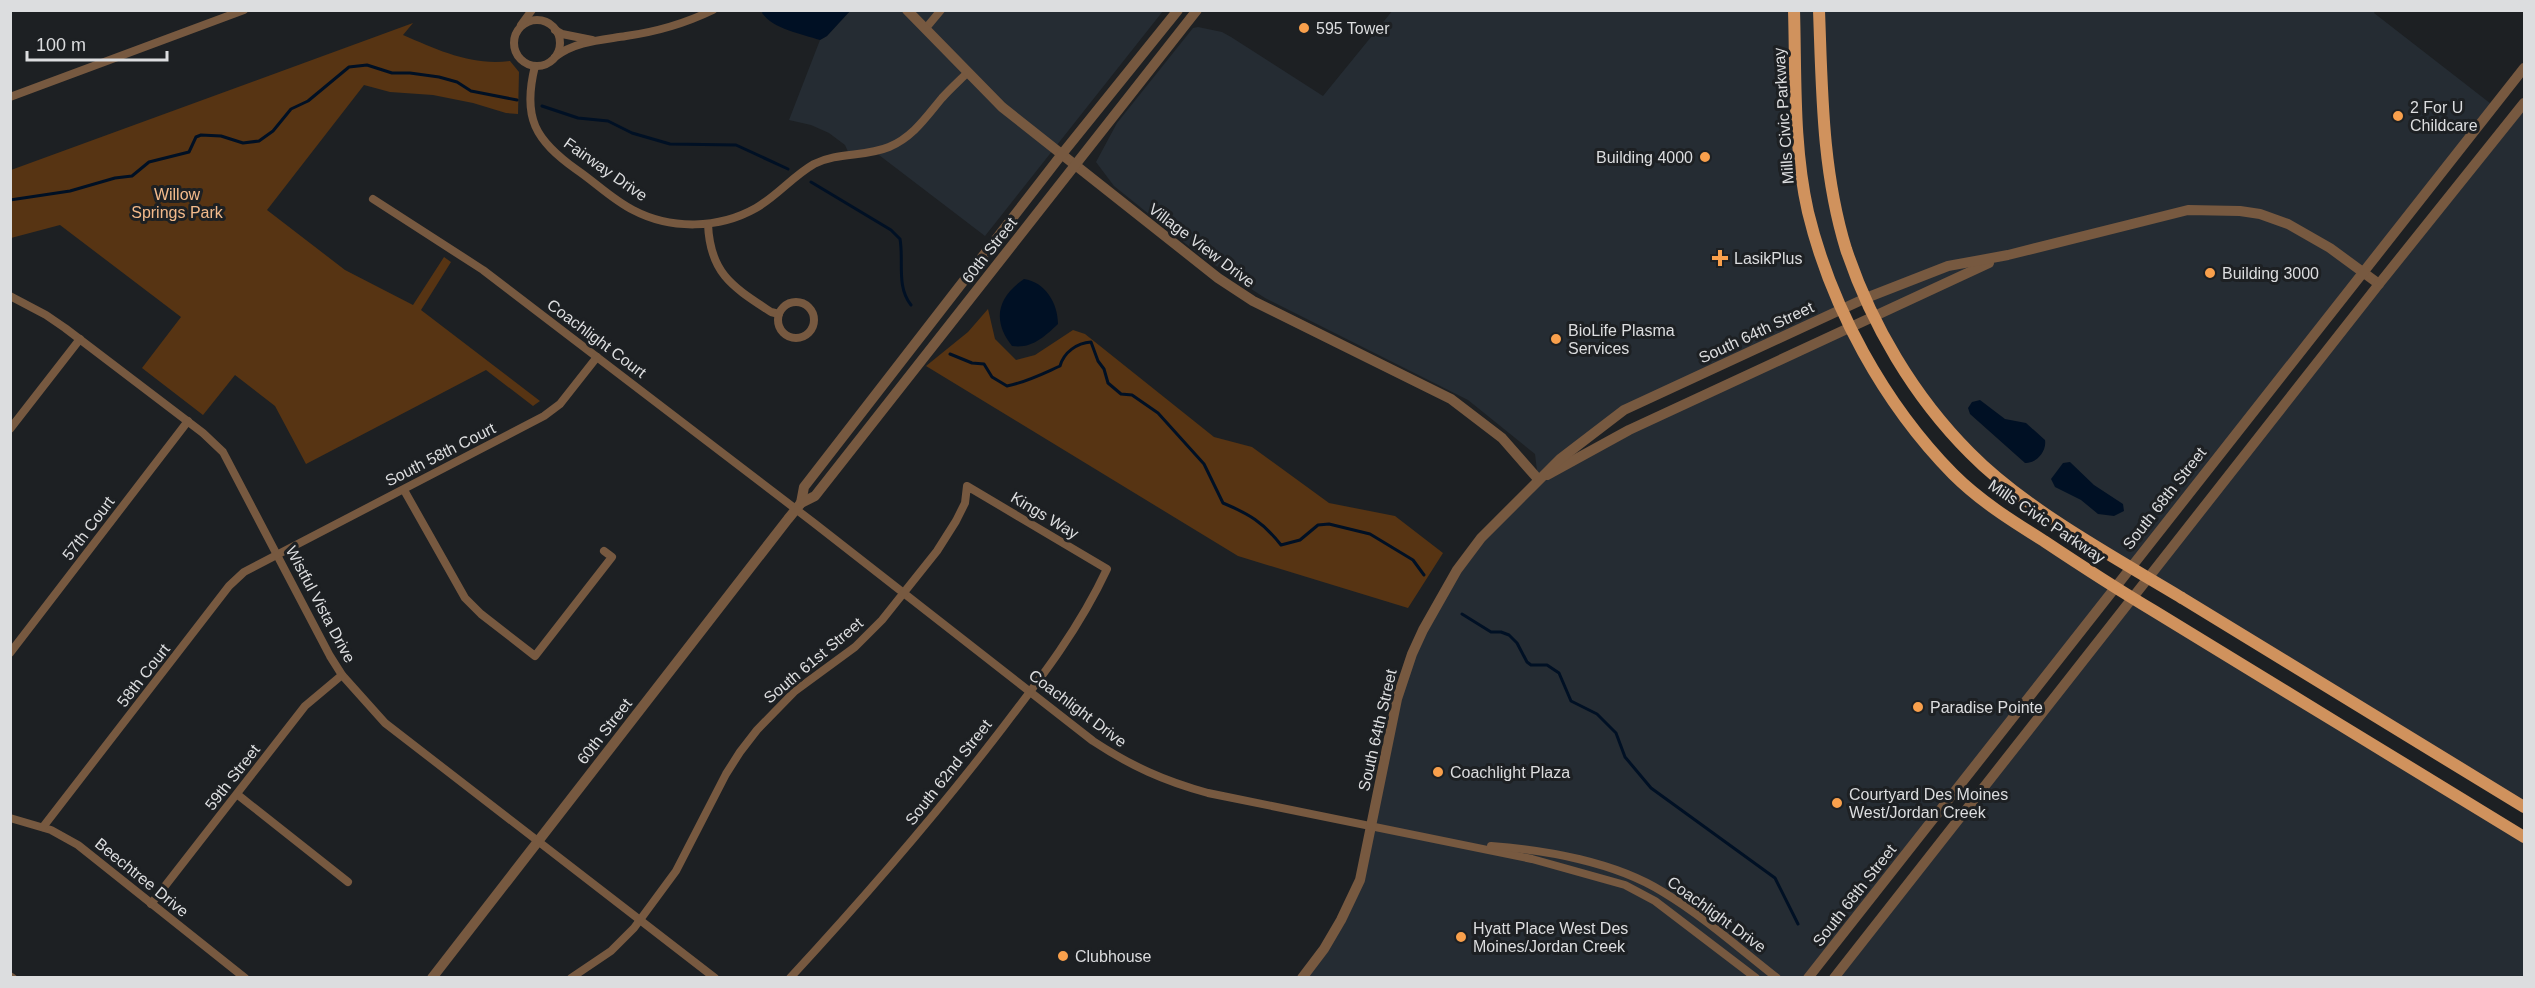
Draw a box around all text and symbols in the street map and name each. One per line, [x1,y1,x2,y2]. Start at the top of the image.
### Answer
place label: 595 Tower [1316,20,1390,37]
marker: 595 Tower [1297,21,1311,35]
scale bar [27,24,166,62]
text: 100 m [36,35,86,55]
street label: Mills Civic Parkway [1770,47,1797,185]
place label: 2 For U Childcare [2410,99,2478,134]
marker: 2 For U Childcare [2391,109,2405,123]
street label: Fairway Drive [561,134,651,204]
place label: Building 4000 [1596,149,1693,166]
marker: Building 4000 [1698,150,1712,164]
park label: Willow Springs Park [131,186,224,221]
street label: Village View Drive [1145,200,1258,291]
street label: 60th Street [959,214,1021,286]
marker: LasikPlus [1711,249,1729,267]
place label: LasikPlus [1734,250,1802,267]
place label: Building 3000 [2222,265,2319,282]
marker: Building 3000 [2203,266,2217,280]
street label: Coachlight Court [544,296,650,381]
street label: South 64th Street [1696,298,1817,366]
place label: BioLife Plasma Services [1568,322,1675,357]
marker: BioLife Plasma Services [1549,332,1563,346]
street label: South 58th Court [382,419,498,489]
street label: South 68th Street [2119,444,2210,553]
street label: Mills Civic Parkway [1985,476,2108,567]
street label: Kings Way [1008,489,1082,542]
street label: 57th Court [59,493,118,563]
street label: Wistful Vista Drive [283,543,359,665]
street label: South 61st Street [761,614,867,707]
street label: 58th Court [114,640,173,710]
street label: Coachlight Drive [1026,666,1130,751]
street label: South 64th Street [1355,667,1400,793]
street label: 60th Street [574,695,636,767]
place label: Paradise Pointe [1930,699,2043,716]
marker: Paradise Pointe [1911,700,1925,714]
street label: South 62nd Street [902,716,995,828]
street label: 59th Street [202,741,264,813]
place label: Coachlight Plaza [1450,764,1570,781]
marker: Coachlight Plaza [1431,765,1445,779]
place label: Courtyard Des Moines West/Jordan Creek [1849,786,2008,821]
marker: Courtyard Des Moines West/Jordan Creek [1830,796,1844,810]
street label: Beechtree Drive [92,835,192,920]
street label: South 68th Street [1809,841,1900,950]
street label: Coachlight Drive [1664,873,1769,956]
place label: Hyatt Place West Des Moines/Jordan Creek [1473,920,1628,955]
marker: Hyatt Place West Des Moines/Jordan Creek [1454,930,1468,944]
place label: Clubhouse [1075,948,1152,965]
marker: Clubhouse [1056,949,1070,963]

